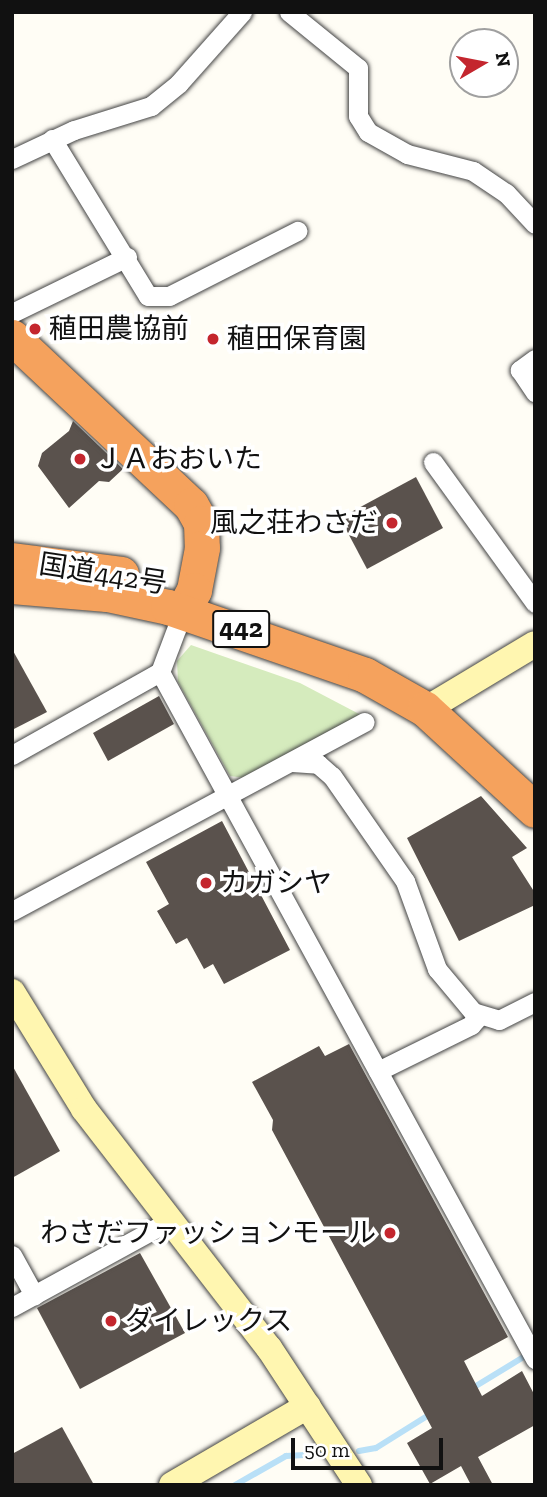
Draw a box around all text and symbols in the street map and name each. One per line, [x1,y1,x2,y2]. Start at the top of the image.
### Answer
north arrow [449,28,519,98]
text: N [491,50,516,69]
place label: 稙田農協前 [49,312,189,346]
marker: 稙田農協前 [27,321,43,337]
place label: 稙田保育園 [227,322,367,356]
marker: 稙田保育園 [205,331,221,347]
place label: ＪＡおおいた [94,442,262,476]
marker: ＪＡおおいた [72,451,88,467]
place label: 風之荘わさだ [210,506,378,540]
marker: 風之荘わさだ [384,515,400,531]
street label: 国道442号 [37,547,169,601]
road number: 442 [211,607,271,652]
place label: カガシヤ [220,866,332,900]
marker: カガシヤ [198,875,214,891]
place label: わさだファッションモール [40,1216,376,1250]
marker: わさだファッションモール [382,1225,398,1241]
place label: ダイレックス [125,1304,293,1338]
marker: ダイレックス [103,1313,119,1329]
scale bar [295,1424,447,1468]
text: 50 m [304,1437,350,1462]

